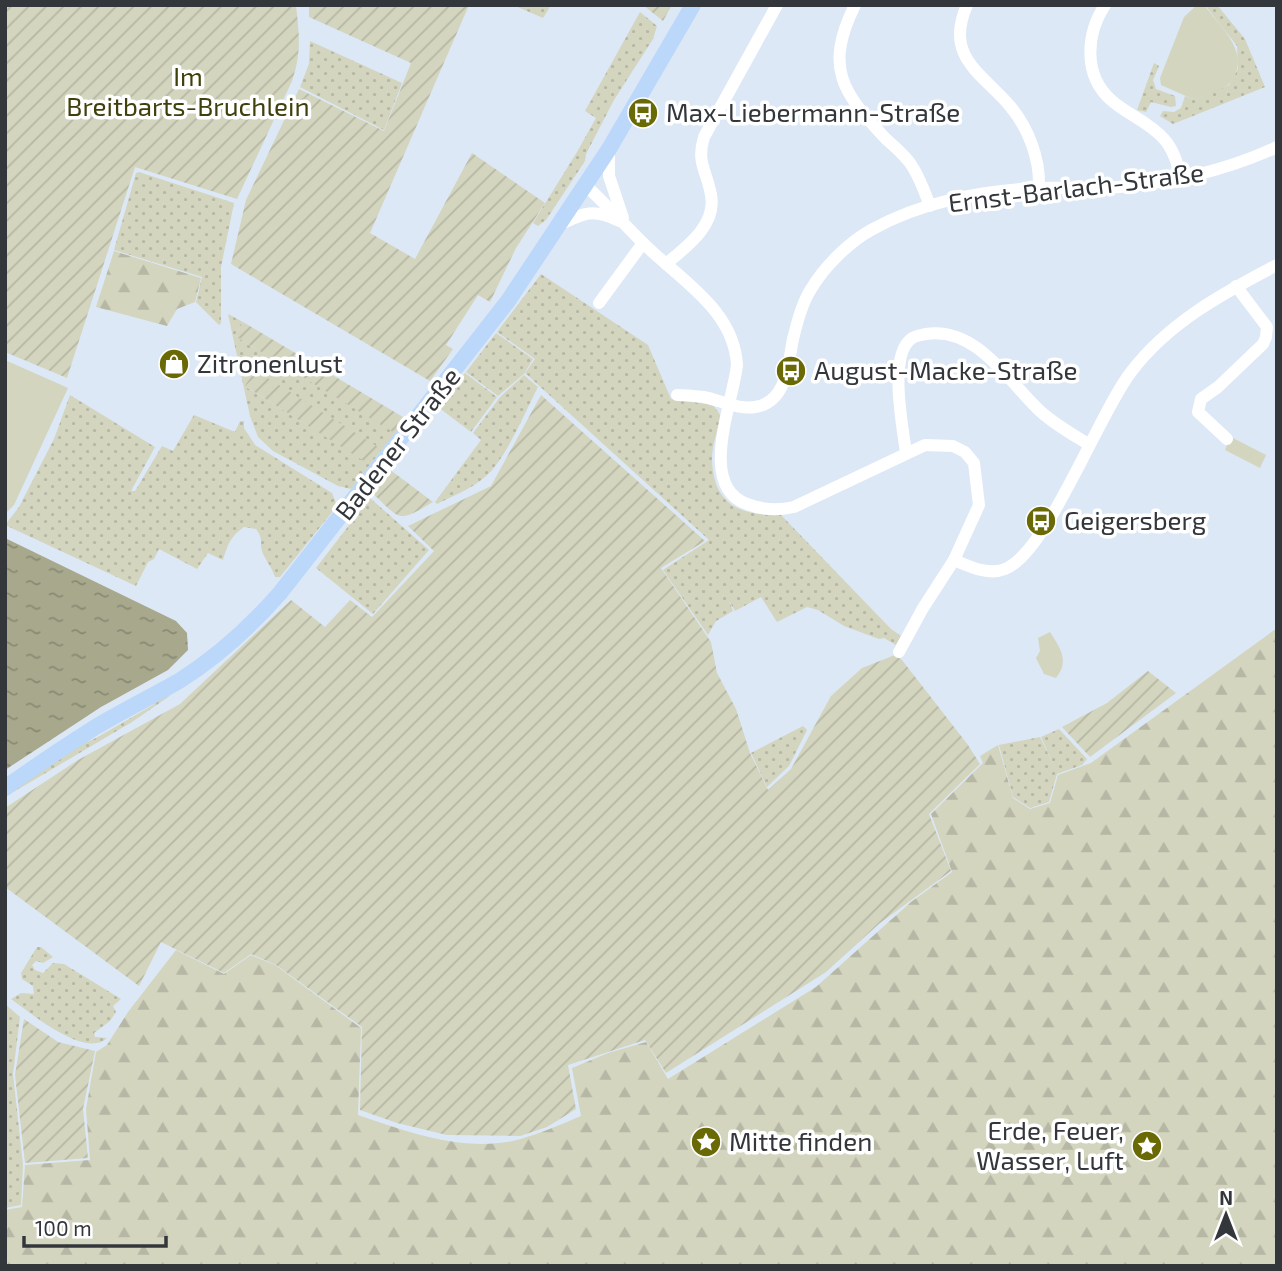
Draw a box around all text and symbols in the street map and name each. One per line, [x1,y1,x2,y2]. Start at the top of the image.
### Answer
park label: Im Breitbarts-Bruchlein [66,60,310,121]
bus stop icon: Max-Liebermann-Straße [626,96,660,130]
place label: Max-Liebermann-Straße [666,96,960,127]
street label: Ernst-Barlach-Straße [946,155,1205,218]
shop icon: Zitronenlust [157,347,191,381]
place label: Zitronenlust [197,347,343,378]
bus stop icon: August-Macke-Straße [774,354,808,388]
place label: August-Macke-Straße [814,354,1078,385]
street label: Badener Straße [328,361,466,525]
bus stop icon: Geigersberg [1024,504,1058,538]
place label: Geigersberg [1064,504,1206,535]
place label: Erde, Feuer, Wasser, Luft [976,1114,1124,1175]
place icon: Mitte finden [689,1125,723,1159]
place label: Mitte finden [729,1125,872,1156]
place icon: Erde, Feuer, Wasser, Luft [1130,1129,1164,1163]
north arrow [1191,1180,1261,1250]
text: N [1219,1186,1233,1209]
scale bar [24,1204,166,1248]
text: 100 m [35,1215,92,1240]

